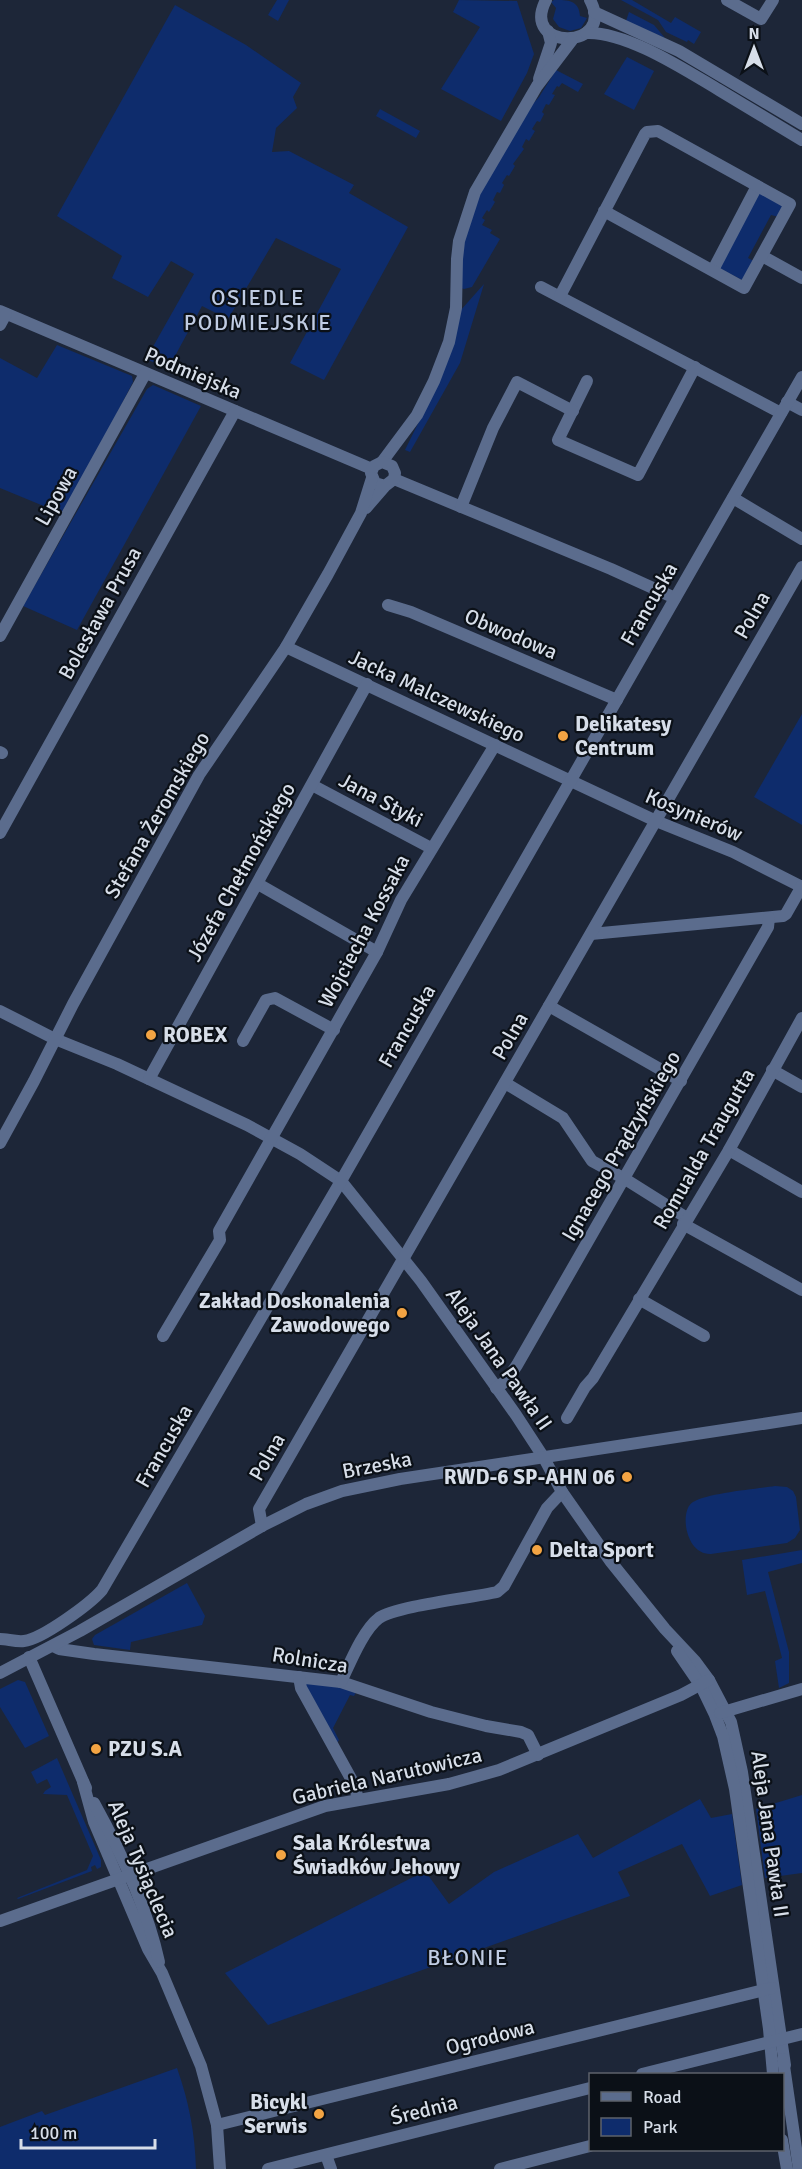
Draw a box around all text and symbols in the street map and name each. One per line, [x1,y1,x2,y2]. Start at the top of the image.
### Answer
north arrow [724,18,784,78]
text: N [748,24,760,44]
district label: OSIEDLE PODMIEJSKIE [184,284,332,336]
street label: Podmiejska [141,341,245,405]
street label: Lipowa [29,462,83,530]
street label: Bolesława Prusa [53,542,147,684]
street label: Francuska [615,558,683,650]
street label: Polna [728,587,776,643]
street label: Obwodowa [461,603,561,665]
street label: Jacka Malczewskiego [345,644,529,748]
place label: Delikatesy Centrum [575,711,672,761]
street label: Stefana Żeromskiego [99,727,215,903]
marker: Delikatesy Centrum [556,729,570,743]
street label: Jana Styki [335,767,427,833]
street label: Józefa Chełmońskiego [181,778,301,966]
street label: Kosynierów [642,783,746,847]
street label: Wojciecha Kossaka [313,850,415,1012]
street label: Francuska [373,980,441,1072]
street label: Polna [486,1008,534,1064]
place label: ROBEX [163,1022,228,1048]
marker: ROBEX [144,1028,158,1042]
street label: Ignacego Prądzyńskiego [556,1046,686,1246]
street label: Romualda Traugutta [647,1064,761,1234]
street label: Aleja Jana Pawła II [440,1283,558,1435]
place label: Zakład Doskonalenia Zawodowego [199,1288,390,1338]
marker: Zakład Doskonalenia Zawodowego [395,1306,409,1320]
street label: Francuska [130,1400,198,1492]
street label: Polna [243,1429,291,1485]
street label: Brzeska [340,1446,414,1484]
place label: RWD-6 SP-AHN 06 [444,1464,615,1490]
marker: RWD-6 SP-AHN 06 [620,1470,634,1484]
place label: Delta Sport [549,1537,654,1563]
marker: Delta Sport [530,1543,544,1557]
street label: Rolnicza [270,1641,350,1679]
place label: PZU S.A [108,1736,183,1762]
marker: PZU S.A [89,1742,103,1756]
street label: Gabriela Narutowicza [290,1742,484,1810]
street label: Aleja Jana Pawła II [745,1749,795,1919]
street label: Aleja Tysiąclecia [102,1796,184,1942]
place label: Sala Królestwa Świadków Jehowy [293,1830,461,1880]
marker: Sala Królestwa Świadków Jehowy [274,1848,288,1862]
district label: BŁONIE [427,1944,509,1971]
street label: Ogrodowa [443,2013,537,2061]
legend [589,2073,784,2151]
text: Road [643,2086,682,2108]
place label: Bicykl Serwis [244,2089,307,2139]
street label: Średnia [388,2089,460,2131]
marker: Bicykl Serwis [312,2107,326,2121]
scale bar [21,2112,154,2150]
text: Park [643,2116,678,2138]
text: 100 m [30,2122,77,2144]

